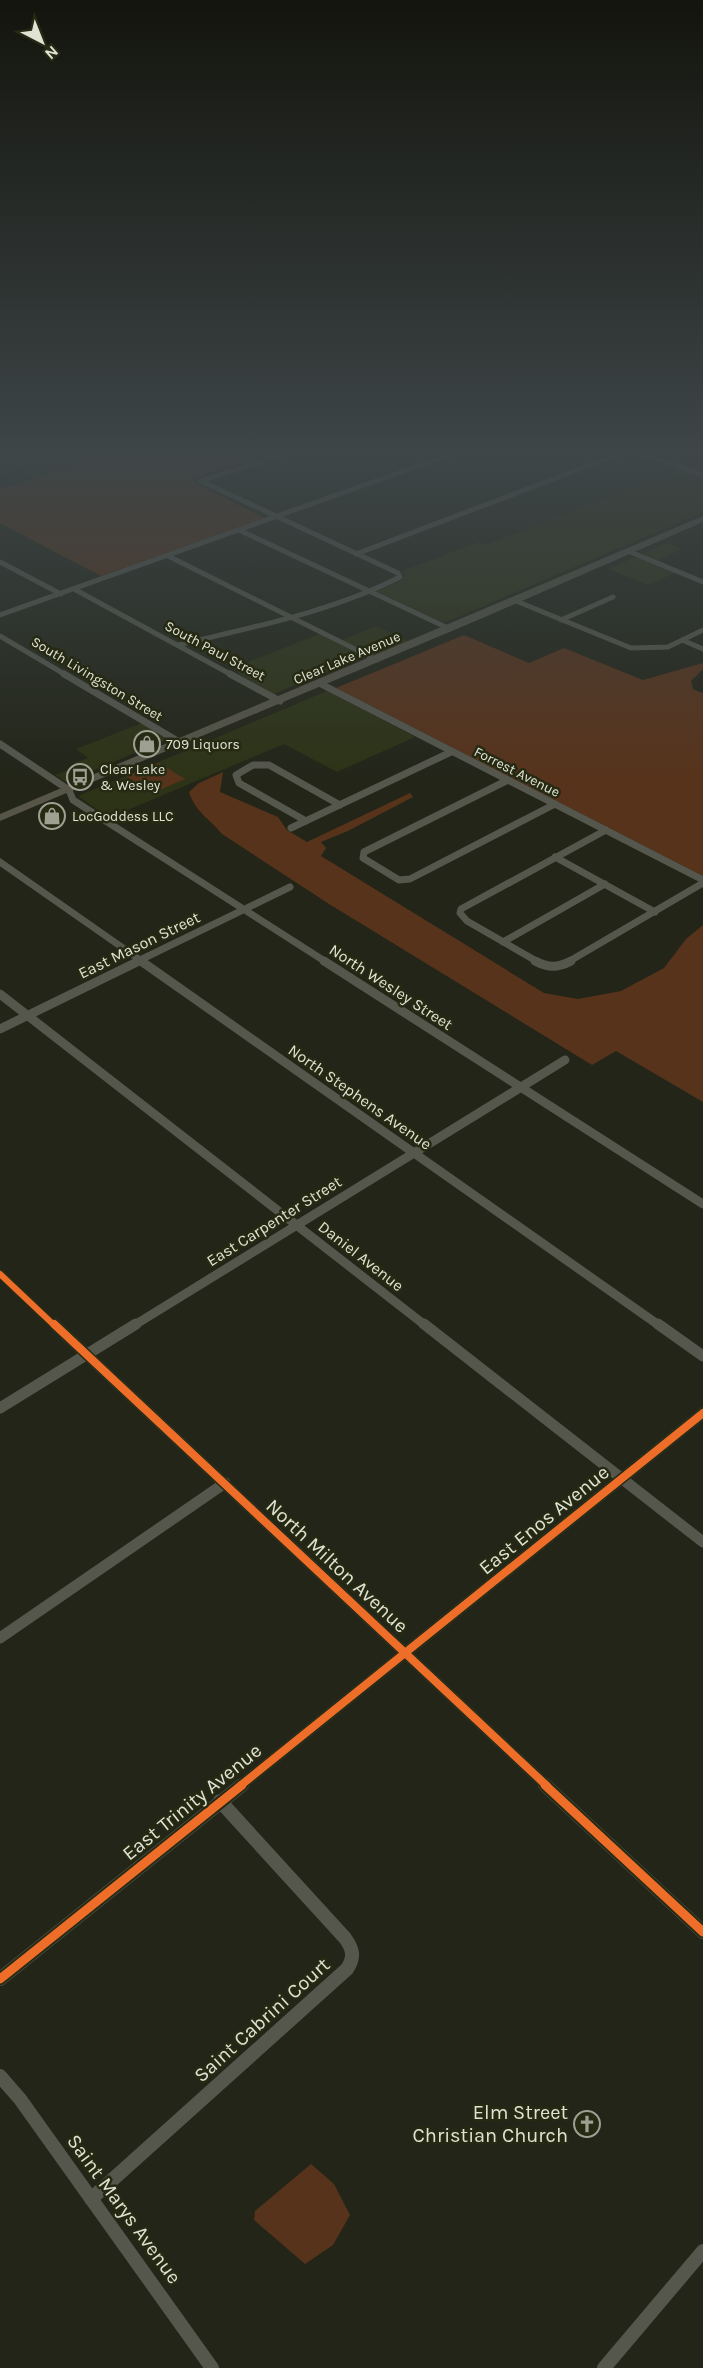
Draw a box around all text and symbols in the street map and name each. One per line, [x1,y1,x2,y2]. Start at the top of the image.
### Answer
north arrow [12,12,72,72]
text: N [41,42,62,64]
street label: South Paul Street [162,617,268,685]
street label: Clear Lake Avenue [291,628,403,688]
street label: South Livingston Street [28,633,166,725]
shop icon: 709 Liquors [132,729,162,759]
place label: 709 Liquors [166,736,240,753]
street label: Forrest Avenue [471,743,563,801]
place label: Clear Lake & Wesley [100,761,165,794]
bus stop icon: Clear Lake & Wesley [65,762,95,792]
shop icon: LocGoddess LLC [37,801,67,831]
place label: LocGoddess LLC [72,808,174,825]
street label: East Mason Street [75,907,203,983]
street label: North Wesley Street [326,940,456,1034]
street label: North Stephens Avenue [285,1040,435,1154]
street label: East Carpenter Street [203,1172,345,1270]
street label: Daniel Avenue [315,1217,407,1295]
street label: East Enos Avenue [474,1461,614,1579]
street label: North Milton Avenue [261,1494,413,1638]
street label: East Trinity Avenue [118,1739,266,1865]
street label: Saint Cabrini Court [189,1953,335,2087]
place label: Elm Street Christian Church [413,2101,568,2147]
church icon: Elm Street Christian Church [572,2109,602,2139]
street label: Saint Marys Avenue [62,2130,186,2288]

